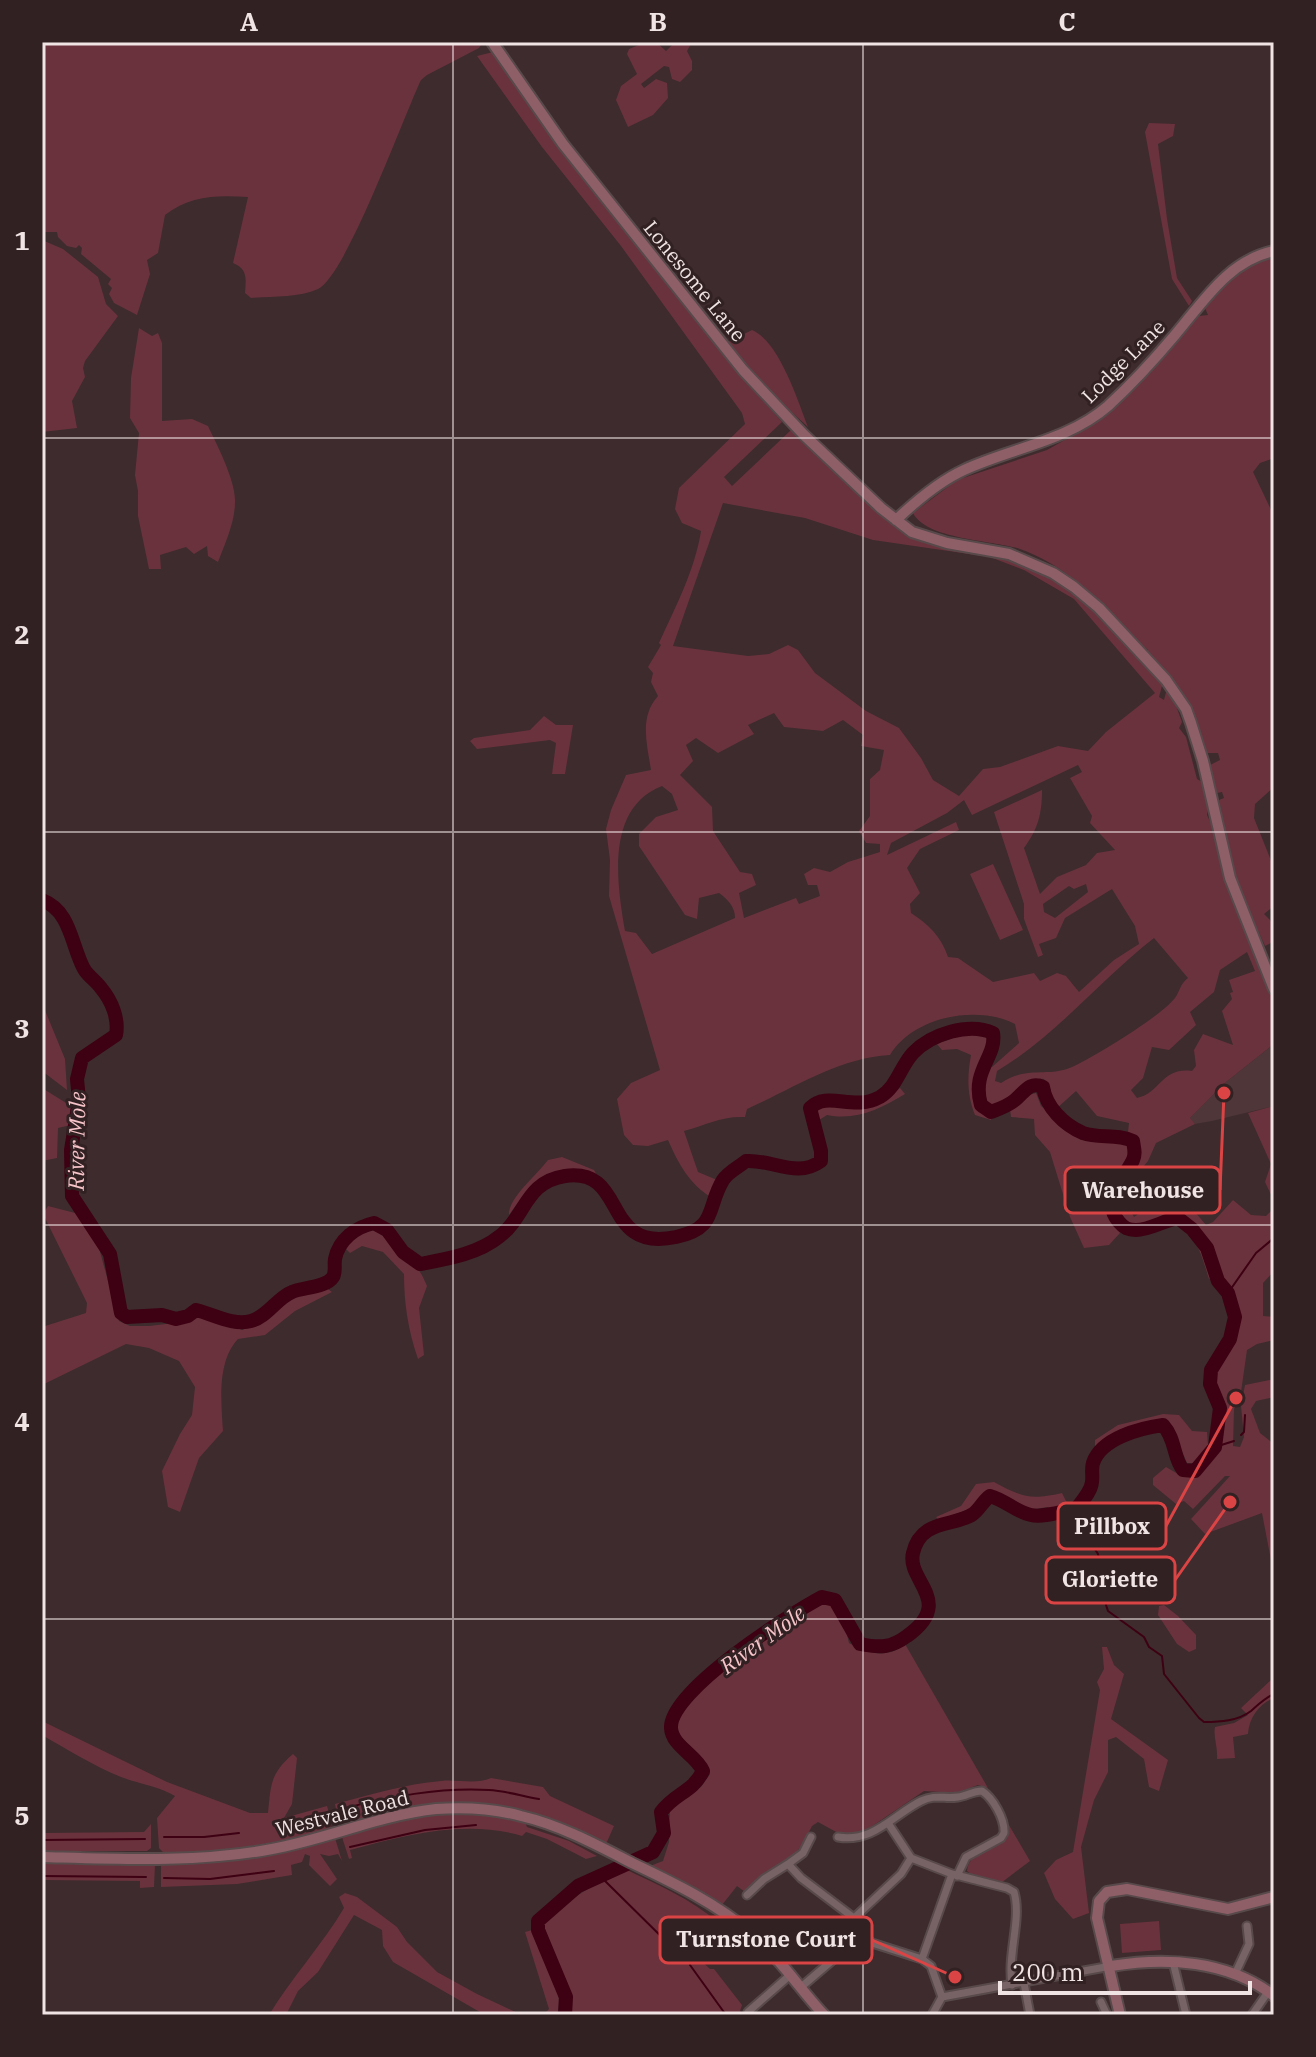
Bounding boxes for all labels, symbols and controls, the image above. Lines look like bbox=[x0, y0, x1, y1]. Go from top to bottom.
text: A bbox=[240, 4, 258, 38]
text: B bbox=[649, 4, 667, 38]
text: C bbox=[1058, 4, 1076, 38]
street label: Lonesome Lane bbox=[638, 215, 752, 347]
text: 1 bbox=[14, 223, 30, 257]
street label: Lodge Lane bbox=[1075, 313, 1171, 409]
text: 2 bbox=[14, 617, 30, 651]
text: 3 bbox=[14, 1011, 30, 1045]
water label: River Mole bbox=[61, 1091, 91, 1192]
callout: Warehouse bbox=[1065, 1167, 1220, 1213]
text: Warehouse bbox=[1082, 1175, 1204, 1204]
text: 4 bbox=[14, 1404, 30, 1438]
callout: Pillbox bbox=[1058, 1503, 1166, 1549]
text: Pillbox bbox=[1074, 1511, 1150, 1540]
callout: Gloriette bbox=[1046, 1557, 1175, 1603]
text: Gloriette bbox=[1062, 1564, 1158, 1593]
water label: River Mole bbox=[713, 1598, 811, 1680]
street label: Westvale Road bbox=[273, 1783, 411, 1843]
text: 5 bbox=[14, 1798, 30, 1832]
callout: Turnstone Court bbox=[660, 1917, 872, 1963]
text: Turnstone Court bbox=[676, 1924, 856, 1953]
scale bar bbox=[1000, 1945, 1250, 1995]
text: 200 m bbox=[1012, 1956, 1084, 1988]

